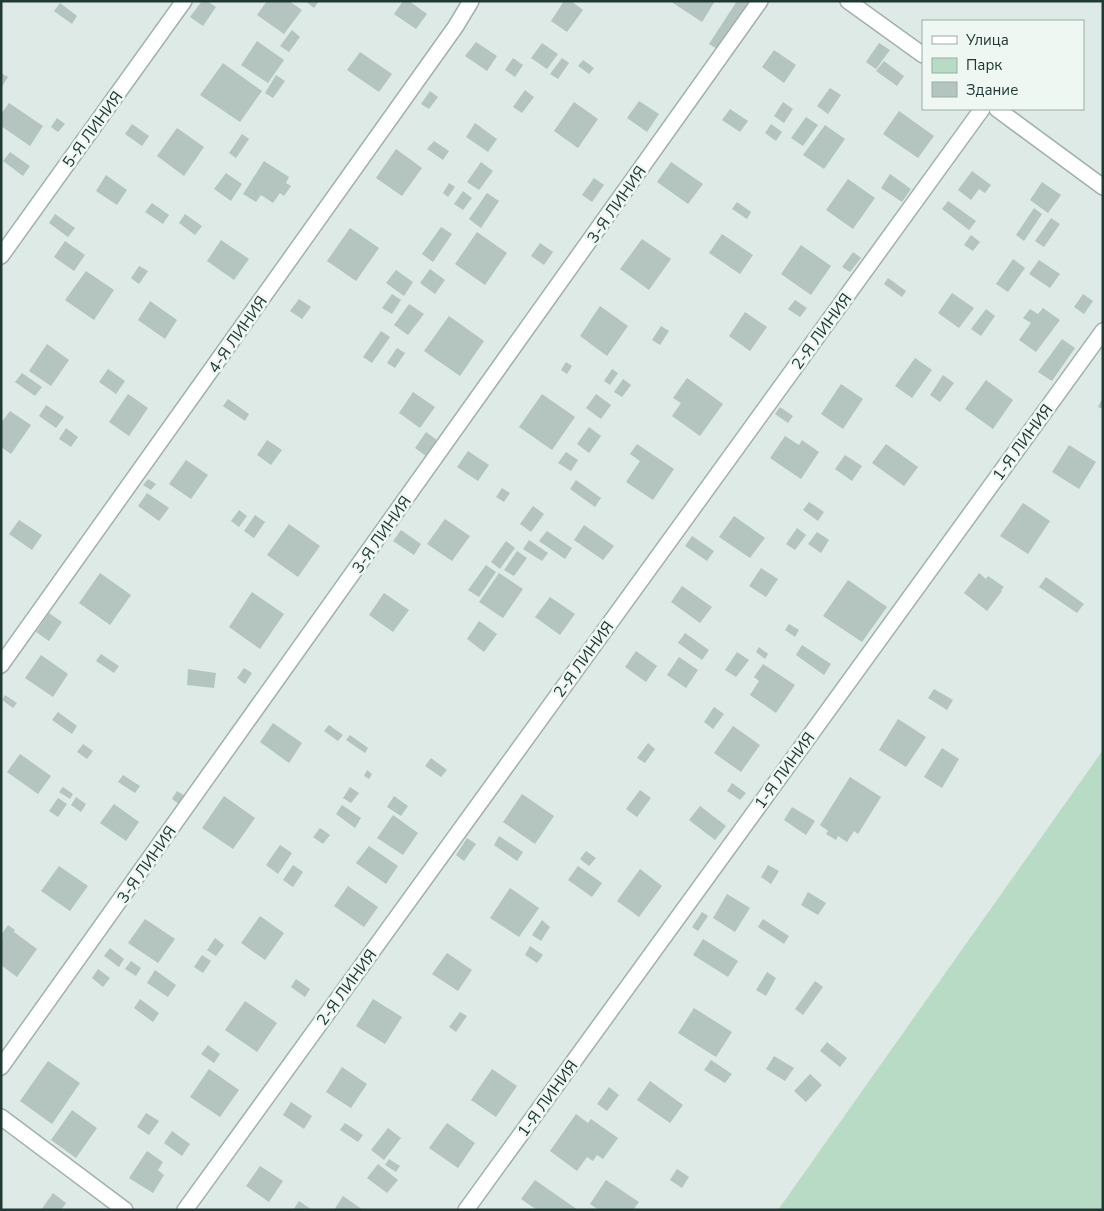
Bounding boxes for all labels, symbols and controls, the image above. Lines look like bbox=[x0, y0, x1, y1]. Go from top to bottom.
legend bbox=[922, 20, 1084, 110]
text: Улица bbox=[965, 30, 1009, 50]
text: Парк bbox=[966, 55, 1002, 75]
text: Здание bbox=[966, 80, 1018, 100]
street label: 5-Я ЛИНИЯ bbox=[58, 87, 128, 172]
street label: 3-Я ЛИНИЯ bbox=[582, 162, 652, 248]
street label: 2-Я ЛИНИЯ bbox=[787, 289, 857, 374]
street label: 4-Я ЛИНИЯ bbox=[203, 292, 273, 378]
street label: 1-Я ЛИНИЯ bbox=[988, 400, 1058, 485]
street label: 3-Я ЛИНИЯ bbox=[347, 492, 417, 578]
street label: 2-Я ЛИНИЯ bbox=[549, 617, 619, 702]
street label: 1-Я ЛИНИЯ bbox=[750, 728, 820, 813]
street label: 3-Я ЛИНИЯ bbox=[112, 822, 182, 908]
street label: 2-Я ЛИНИЯ bbox=[312, 945, 382, 1030]
street label: 1-Я ЛИНИЯ bbox=[513, 1056, 583, 1141]

